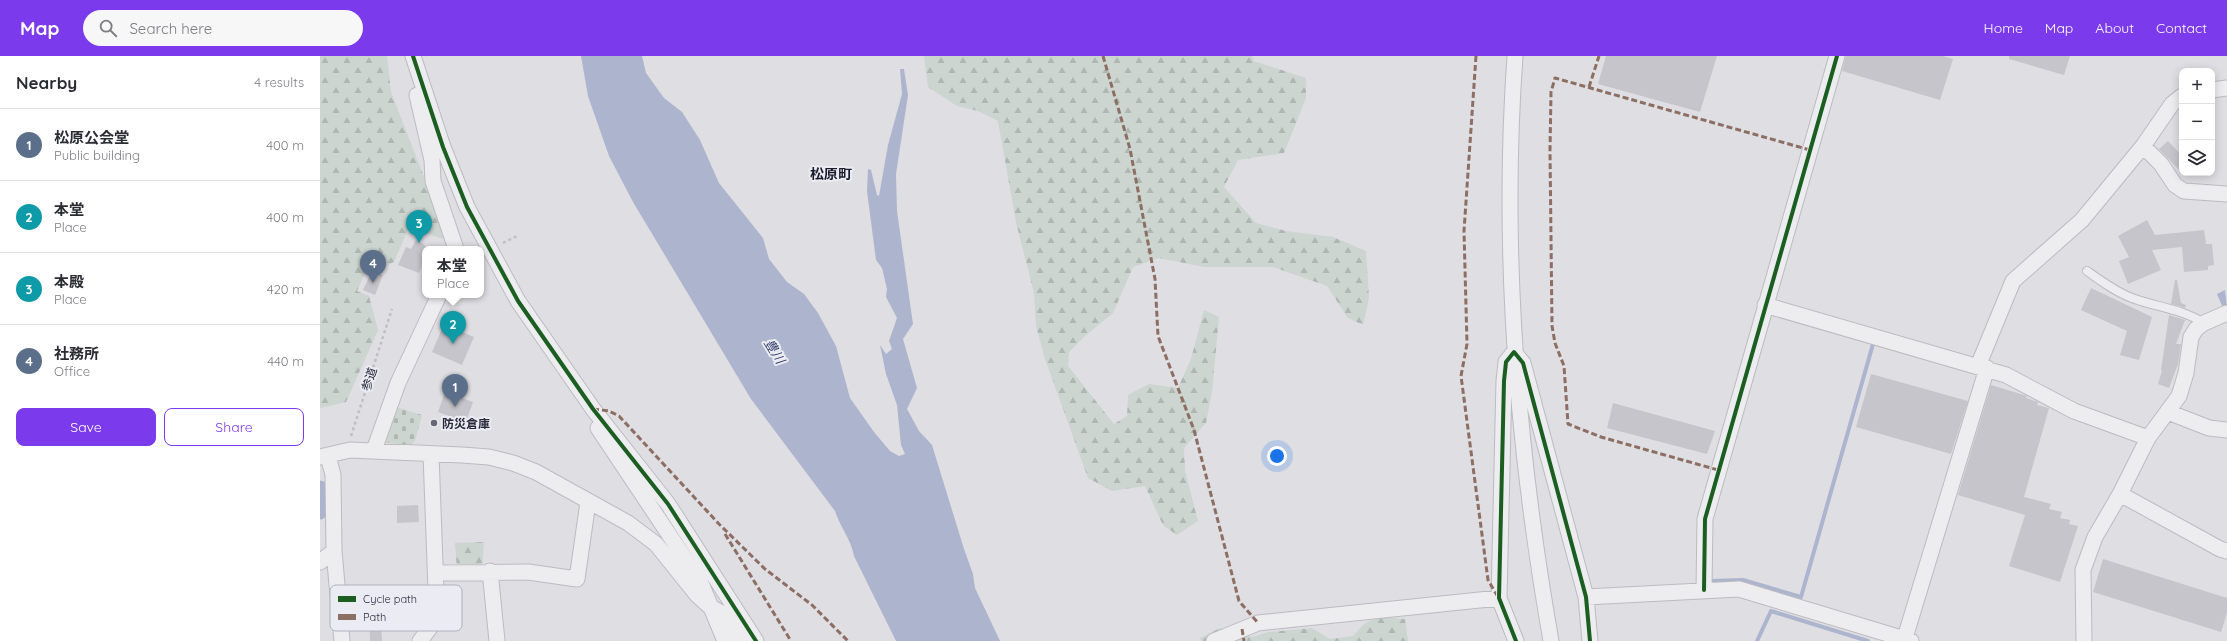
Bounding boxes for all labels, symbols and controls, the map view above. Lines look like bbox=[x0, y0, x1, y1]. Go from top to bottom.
search box bbox=[83, 10, 363, 46]
text: Map bbox=[20, 16, 59, 40]
icon: search bbox=[97, 17, 119, 39]
text: Search here bbox=[129, 19, 212, 38]
text: Home bbox=[1984, 19, 2023, 37]
text: Map bbox=[2045, 19, 2073, 37]
text: About bbox=[2095, 19, 2134, 37]
text: Contact bbox=[2156, 19, 2207, 37]
map controls bbox=[2179, 68, 2215, 176]
button: + bbox=[2179, 68, 2215, 104]
text: Nearby bbox=[16, 72, 77, 93]
text: 4 results bbox=[254, 74, 304, 90]
button: − bbox=[2179, 104, 2215, 140]
text: 松原公会堂 bbox=[54, 128, 129, 147]
text: 1 bbox=[26, 137, 32, 153]
text: 400 m bbox=[266, 137, 304, 153]
button: layers bbox=[2179, 140, 2215, 176]
text: Public building bbox=[54, 147, 140, 163]
district label: 松原町 bbox=[810, 165, 852, 183]
text: 本堂 bbox=[54, 200, 84, 219]
text: 2 bbox=[25, 209, 33, 225]
text: 400 m bbox=[266, 209, 304, 225]
pin: 3 bbox=[406, 210, 432, 243]
text: Place bbox=[54, 219, 87, 235]
popup bbox=[422, 246, 484, 298]
pin: 4 bbox=[360, 250, 386, 283]
text: 本堂 bbox=[437, 256, 467, 275]
text: 本殿 bbox=[54, 272, 84, 291]
text: Place bbox=[437, 275, 469, 291]
text: 3 bbox=[26, 281, 32, 297]
text: 420 m bbox=[267, 281, 304, 297]
text: Place bbox=[54, 291, 87, 307]
pin: 2 bbox=[440, 311, 466, 344]
water label: 豊川 bbox=[761, 336, 790, 368]
text: 社務所 bbox=[54, 344, 99, 363]
text: 4 bbox=[25, 353, 33, 369]
text: 440 m bbox=[267, 353, 304, 369]
text: Office bbox=[54, 363, 90, 379]
street label: 参道 bbox=[358, 365, 380, 393]
pin: 1 bbox=[442, 374, 468, 407]
button: Save bbox=[16, 408, 156, 446]
button: Share bbox=[164, 408, 304, 446]
place label: 防災倉庫 bbox=[442, 416, 490, 431]
marker: 防災倉庫 bbox=[429, 418, 439, 428]
your location bbox=[1267, 446, 1287, 466]
legend bbox=[330, 585, 462, 631]
text: Cycle path bbox=[363, 592, 417, 606]
text: Path bbox=[363, 610, 386, 624]

